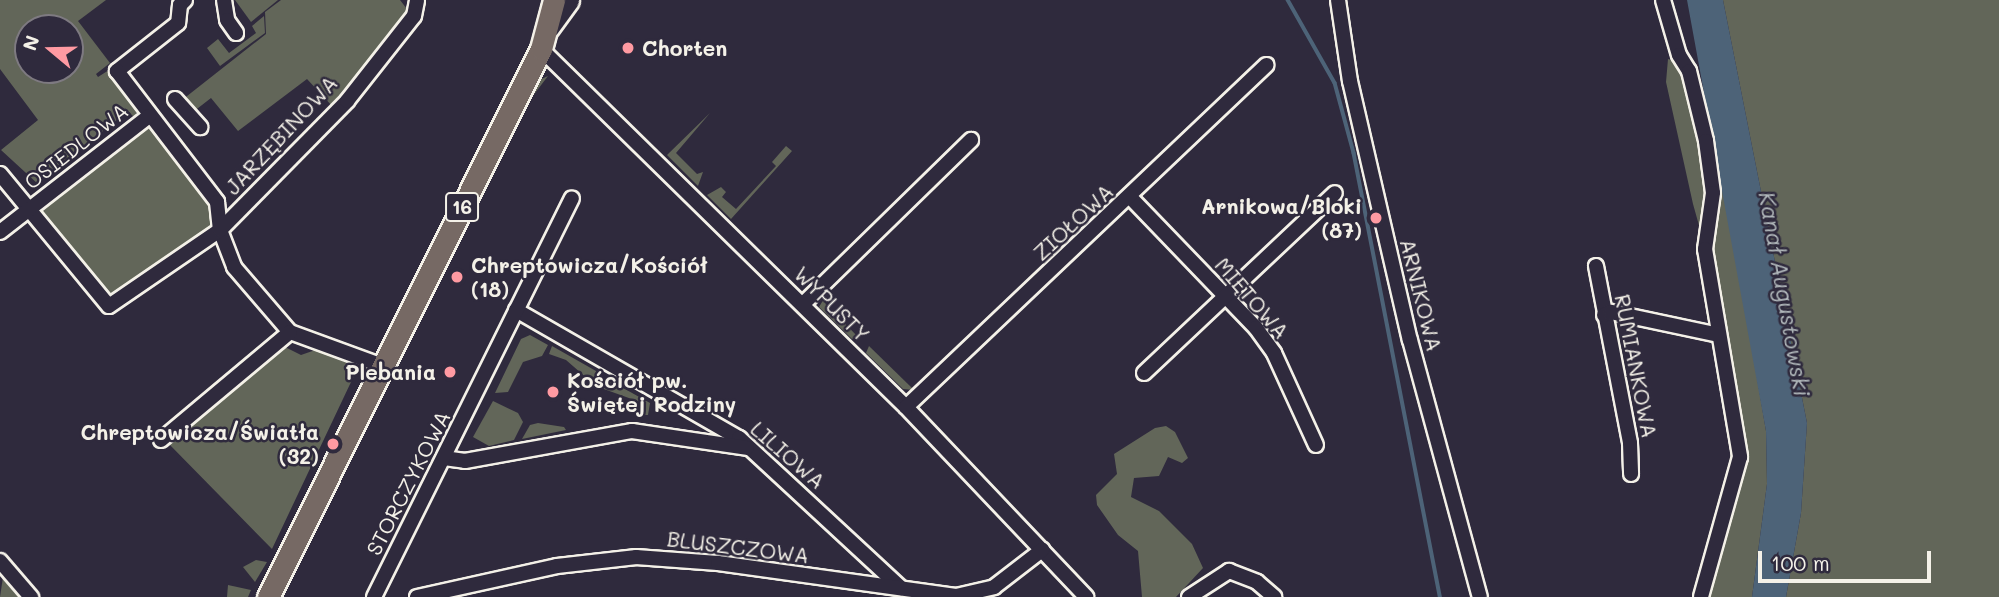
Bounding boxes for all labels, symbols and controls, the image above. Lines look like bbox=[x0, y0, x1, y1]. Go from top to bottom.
north arrow bbox=[14, 14, 84, 84]
text: N bbox=[16, 32, 45, 54]
place label: Chorten bbox=[642, 35, 727, 61]
marker: Chorten bbox=[620, 40, 636, 56]
street label: JARZĘBINOWA bbox=[220, 70, 342, 200]
street label: OSIEDLOWA bbox=[19, 98, 133, 194]
street label: ZIOŁOWA bbox=[1028, 179, 1118, 265]
water label: Kanał Augustowski bbox=[1753, 189, 1817, 399]
road number: 16 bbox=[444, 192, 480, 223]
place label: Arnikowa/Bloki (87) bbox=[1201, 193, 1362, 243]
marker: Arnikowa/Bloki (87) bbox=[1368, 210, 1384, 226]
street label: ARNIKOWA bbox=[1395, 236, 1447, 354]
place label: Chreptowicza/Kościół (18) bbox=[471, 252, 707, 302]
street label: MIĘTOWA bbox=[1210, 252, 1294, 344]
street label: WYPUSTY bbox=[789, 261, 875, 347]
marker: Chreptowicza/Kościół (18) bbox=[449, 269, 465, 285]
street label: RUMIANKOWA bbox=[1610, 292, 1662, 440]
place label: Plebania bbox=[345, 359, 436, 385]
marker: Plebania bbox=[442, 364, 458, 380]
place label: Kościół pw. Świętej Rodziny bbox=[567, 367, 736, 417]
marker: Kościół pw. Świętej Rodziny bbox=[545, 384, 561, 400]
street label: STORCZYKOWA bbox=[361, 407, 455, 559]
street label: LILIOWA bbox=[746, 416, 830, 494]
place label: Chreptowicza/Światła (32) bbox=[81, 419, 319, 469]
marker: Chreptowicza/Światła (32) bbox=[325, 436, 341, 452]
street label: BLUSZCZOWA bbox=[666, 526, 810, 568]
scale bar bbox=[1761, 538, 1934, 582]
text: 100 m bbox=[1771, 549, 1830, 576]

